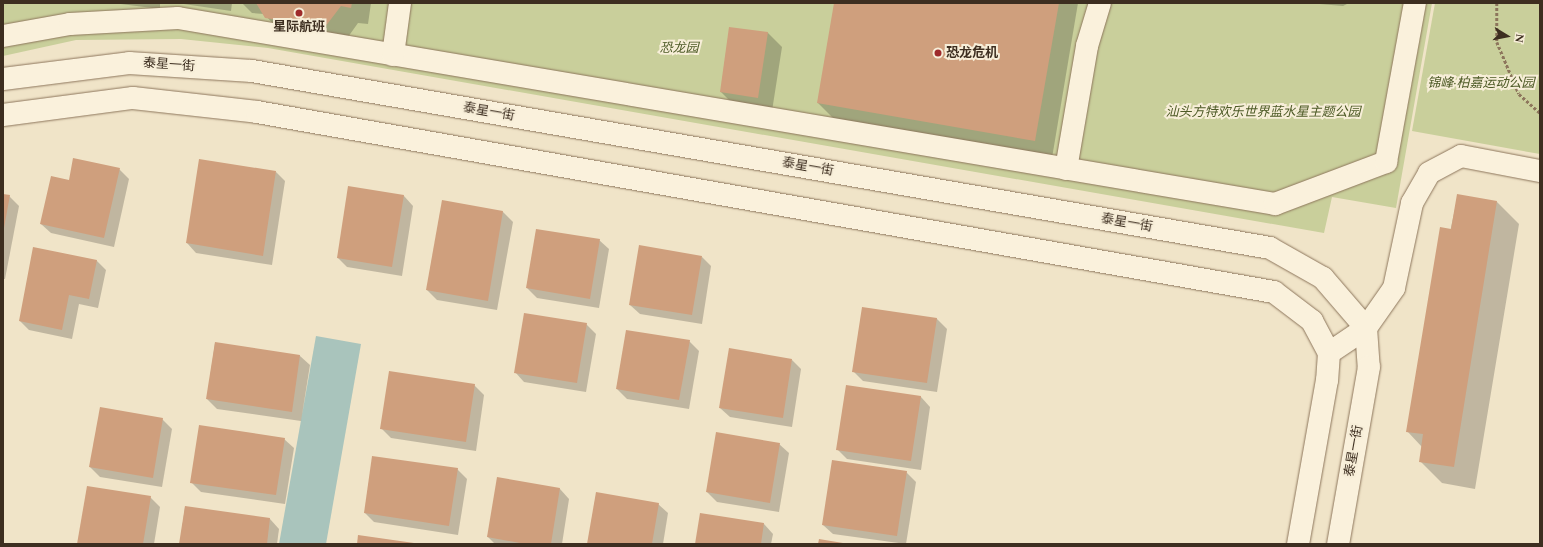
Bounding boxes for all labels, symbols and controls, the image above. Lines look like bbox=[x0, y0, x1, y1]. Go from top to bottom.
marker: 星际航班 bbox=[294, 8, 304, 18]
north arrow bbox=[1487, 16, 1527, 56]
place label: 星际航班 bbox=[273, 19, 325, 35]
text: N bbox=[1510, 32, 1528, 44]
park label: 恐龙园 bbox=[660, 40, 698, 56]
place label: 恐龙危机 bbox=[946, 45, 998, 61]
marker: 恐龙危机 bbox=[933, 48, 943, 58]
street label: 泰星一街 bbox=[143, 55, 195, 75]
park label: 锦峰·柏嘉运动公园 bbox=[1427, 75, 1535, 91]
street label: 泰星一街 bbox=[462, 100, 516, 124]
park label: 汕头方特欢乐世界蓝水星主题公园 bbox=[1166, 104, 1360, 120]
street label: 泰星一街 bbox=[781, 155, 835, 179]
street label: 泰星一街 bbox=[1100, 211, 1154, 235]
street label: 泰星一街 bbox=[1342, 424, 1366, 478]

